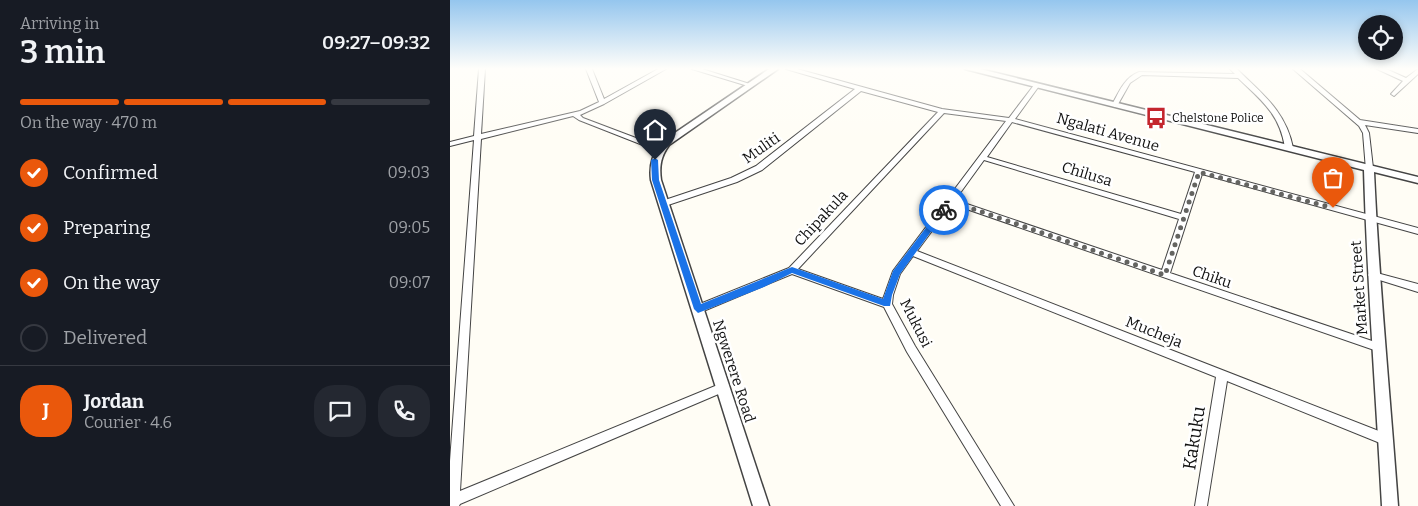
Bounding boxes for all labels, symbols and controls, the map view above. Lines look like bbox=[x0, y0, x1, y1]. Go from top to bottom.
text: Arriving in bbox=[20, 14, 99, 33]
map controls bbox=[1358, 15, 1403, 60]
button: locate bbox=[1358, 15, 1403, 60]
text: 09:27–09:32 bbox=[322, 31, 430, 54]
text: 3 min bbox=[20, 33, 105, 71]
bus stop icon: Chelstone Police bbox=[1143, 105, 1169, 131]
pin bbox=[634, 109, 676, 160]
street label: Ngalati Avenue bbox=[1055, 109, 1161, 155]
place label: Chelstone Police bbox=[1172, 111, 1264, 125]
text: On the way · 470 m bbox=[20, 113, 157, 132]
icon: home bbox=[641, 116, 669, 144]
street label: Muliti bbox=[739, 128, 784, 167]
pin bbox=[1312, 157, 1354, 208]
street label: Chilusa bbox=[1059, 158, 1115, 190]
icon: check bbox=[20, 159, 48, 187]
text: Confirmed bbox=[63, 161, 158, 184]
text: 09:03 bbox=[388, 163, 430, 182]
icon: bag bbox=[1319, 164, 1347, 192]
courier bbox=[919, 185, 969, 235]
street label: Chipakula bbox=[791, 186, 851, 250]
icon: bike bbox=[930, 196, 958, 224]
icon: check bbox=[20, 214, 48, 242]
text: Preparing bbox=[63, 216, 151, 239]
text: 09:05 bbox=[388, 218, 430, 237]
street label: Market Street bbox=[1347, 240, 1371, 336]
street label: Chiku bbox=[1190, 262, 1234, 292]
icon: check bbox=[20, 269, 48, 297]
text: On the way bbox=[63, 271, 160, 294]
text: 09:07 bbox=[389, 273, 430, 292]
street label: Mukusi bbox=[896, 296, 936, 351]
street label: Mucheja bbox=[1123, 312, 1185, 352]
street label: Ngwerere Road bbox=[709, 317, 759, 425]
text: Delivered bbox=[63, 326, 147, 349]
button: chat bbox=[314, 385, 366, 437]
button: phone bbox=[378, 385, 430, 437]
text: Jordan bbox=[84, 390, 144, 413]
text: J bbox=[43, 399, 49, 422]
street label: Kakuku bbox=[1178, 405, 1210, 471]
text: Courier · 4.6 bbox=[84, 413, 172, 432]

